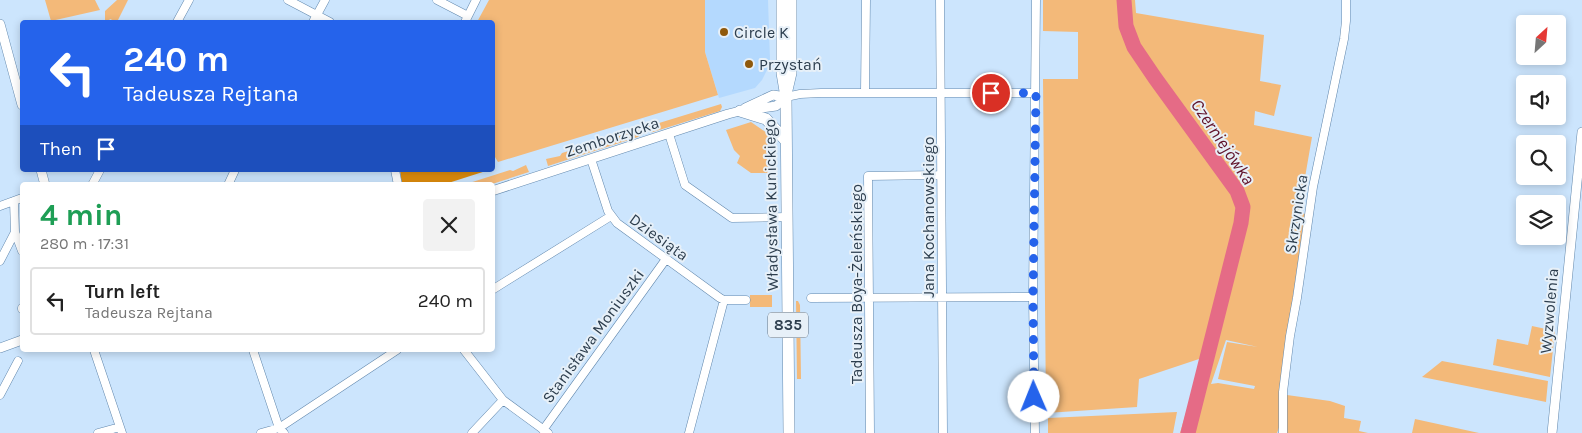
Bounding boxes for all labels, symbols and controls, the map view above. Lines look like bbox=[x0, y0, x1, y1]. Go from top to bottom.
north arrow bbox=[1516, 15, 1566, 65]
map controls bbox=[1516, 15, 1566, 245]
place label: Circle K bbox=[734, 23, 789, 42]
marker: Circle K bbox=[718, 26, 730, 38]
text: 240 m bbox=[123, 39, 229, 80]
icon: left bbox=[40, 40, 105, 105]
place label: Przystań bbox=[759, 55, 822, 74]
marker: Przystań bbox=[743, 58, 755, 70]
pin bbox=[970, 72, 1012, 114]
button: sound bbox=[1516, 75, 1566, 125]
icon: arrive bbox=[977, 79, 1005, 107]
text: Tadeusza Rejtana bbox=[123, 81, 299, 107]
water label: Czerniejówka bbox=[1186, 95, 1260, 189]
street label: Zemborzycka bbox=[563, 113, 661, 161]
street label: Władysława Kunickiego bbox=[760, 119, 782, 291]
icon: arrive bbox=[92, 135, 120, 163]
button: search bbox=[1516, 135, 1566, 185]
street label: Jana Kochanowskiego bbox=[919, 137, 938, 297]
text: Then bbox=[40, 138, 82, 160]
street label: Skrzynicka bbox=[1280, 173, 1312, 255]
street label: Tadeusza Boya-Żeleńskiego bbox=[847, 184, 866, 384]
button: layers bbox=[1516, 195, 1566, 245]
text: 4 min bbox=[40, 197, 122, 233]
button: close bbox=[423, 199, 475, 251]
street label: Dziesiąta bbox=[626, 209, 692, 265]
text: 280 m · 17:31 bbox=[40, 234, 129, 253]
street label: Stanisława Moniuszki bbox=[538, 265, 648, 407]
street label: Wyzwolenia bbox=[1536, 268, 1562, 354]
text: Turn left bbox=[85, 281, 160, 303]
icon: left bbox=[42, 287, 70, 315]
text: 240 m bbox=[418, 290, 473, 312]
text: Tadeusza Rejtana bbox=[85, 303, 213, 322]
road number: 835 bbox=[768, 312, 808, 338]
position arrow bbox=[1007, 370, 1059, 422]

